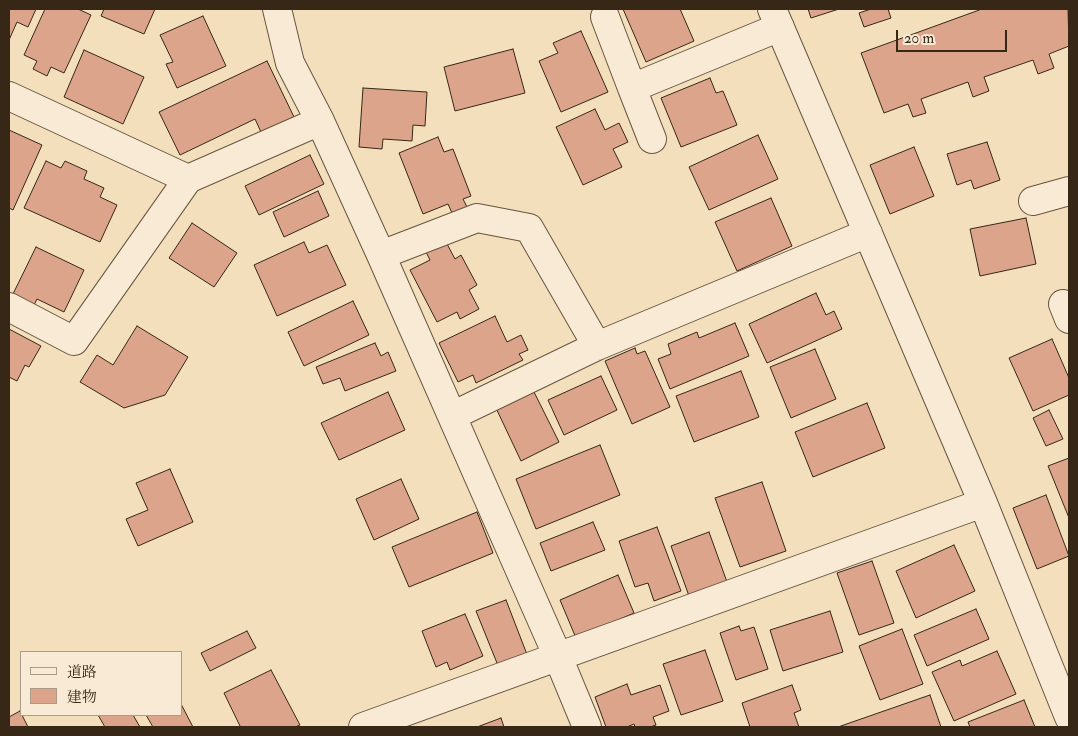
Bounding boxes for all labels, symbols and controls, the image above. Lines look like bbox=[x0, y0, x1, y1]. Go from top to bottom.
scale bar bbox=[898, 20, 1009, 52]
text: 20 m bbox=[904, 29, 934, 48]
legend bbox=[20, 651, 182, 716]
text: 道路 bbox=[67, 663, 97, 682]
text: 建物 bbox=[67, 688, 97, 707]

